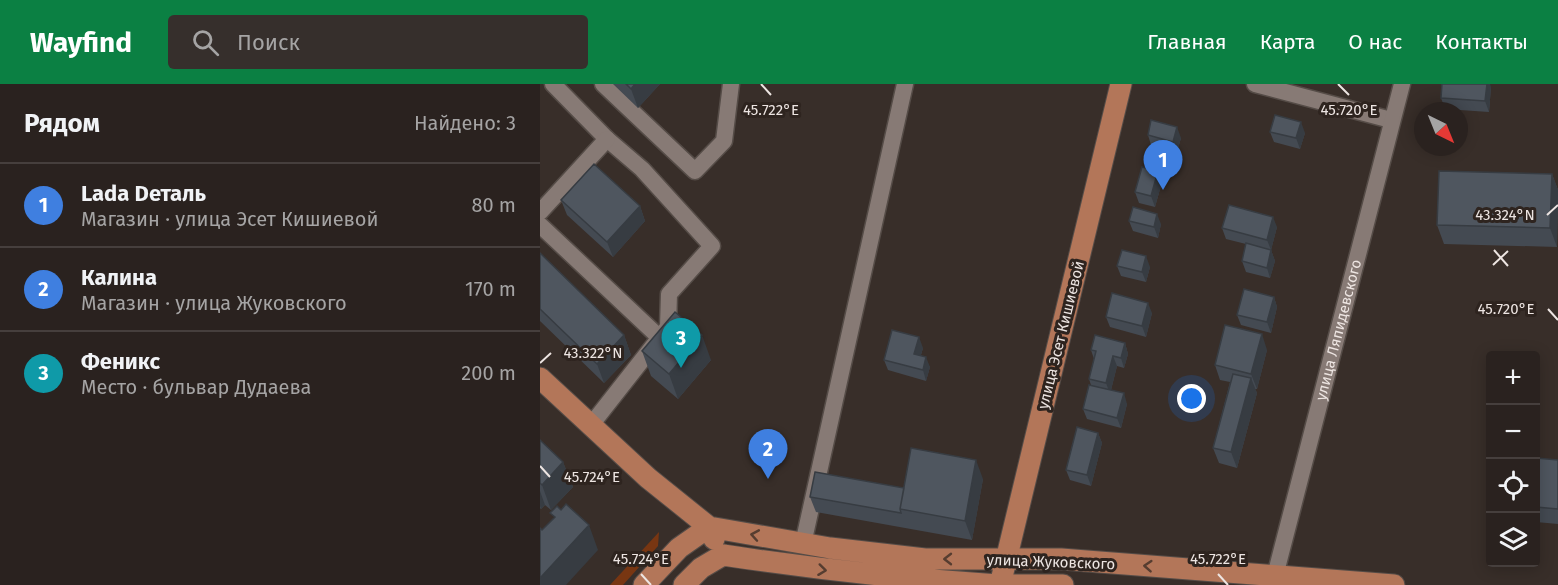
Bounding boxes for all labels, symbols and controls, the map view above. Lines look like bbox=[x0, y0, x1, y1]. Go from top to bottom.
search box bbox=[168, 15, 588, 69]
text: Wayfind bbox=[30, 26, 132, 59]
icon: search bbox=[189, 26, 222, 59]
text: Поиск bbox=[237, 29, 300, 56]
text: Главная bbox=[1147, 29, 1227, 55]
text: Карта bbox=[1260, 29, 1315, 55]
text: О нас bbox=[1348, 29, 1402, 55]
text: Контакты bbox=[1435, 29, 1528, 55]
text: 45.722°E bbox=[743, 101, 799, 119]
text: 45.720°E bbox=[1320, 101, 1378, 119]
north arrow bbox=[1414, 102, 1468, 156]
text: Рядом bbox=[24, 108, 100, 139]
text: Найдено: 3 bbox=[414, 111, 516, 135]
pin: 1 bbox=[1144, 141, 1182, 190]
text: Lada Dеталь bbox=[81, 180, 206, 207]
text: 1 bbox=[39, 193, 48, 217]
text: 80 m bbox=[471, 193, 516, 217]
text: 43.324°N bbox=[1475, 206, 1535, 224]
text: Магазин · улица Эсет Кишиевой bbox=[81, 207, 378, 231]
street label: улица Ляпидевского bbox=[1312, 258, 1365, 403]
street label: улица Эсет Кишиевой bbox=[1034, 259, 1088, 411]
text: Калина bbox=[81, 264, 157, 291]
text: 2 bbox=[38, 277, 49, 301]
text: 170 m bbox=[465, 277, 516, 301]
text: Магазин · улица Жуковского bbox=[81, 291, 347, 315]
text: 45.720°E bbox=[1477, 300, 1535, 318]
pin: 3 bbox=[662, 318, 700, 368]
text: 43.322°N bbox=[563, 344, 623, 362]
text: Феникс bbox=[81, 348, 160, 375]
map controls bbox=[1486, 351, 1540, 567]
button: + bbox=[1486, 351, 1540, 405]
text: 3 bbox=[38, 361, 49, 385]
text: 200 m bbox=[461, 361, 516, 385]
text: Место · бульвар Дудаева bbox=[81, 375, 311, 399]
your location bbox=[1177, 384, 1206, 413]
button: − bbox=[1486, 405, 1540, 459]
pin: 2 bbox=[748, 430, 788, 479]
button: locate bbox=[1486, 459, 1540, 513]
text: 45.724°E bbox=[564, 468, 620, 486]
button: layers bbox=[1486, 513, 1540, 567]
one-way arrow bbox=[750, 530, 760, 542]
text: 45.724°E bbox=[613, 550, 669, 568]
text: 45.722°E bbox=[1190, 550, 1246, 568]
street label: улица Жуковского bbox=[986, 551, 1116, 573]
one-way arrow bbox=[944, 553, 953, 565]
one-way arrow bbox=[1143, 560, 1152, 573]
one-way arrow bbox=[818, 563, 827, 575]

